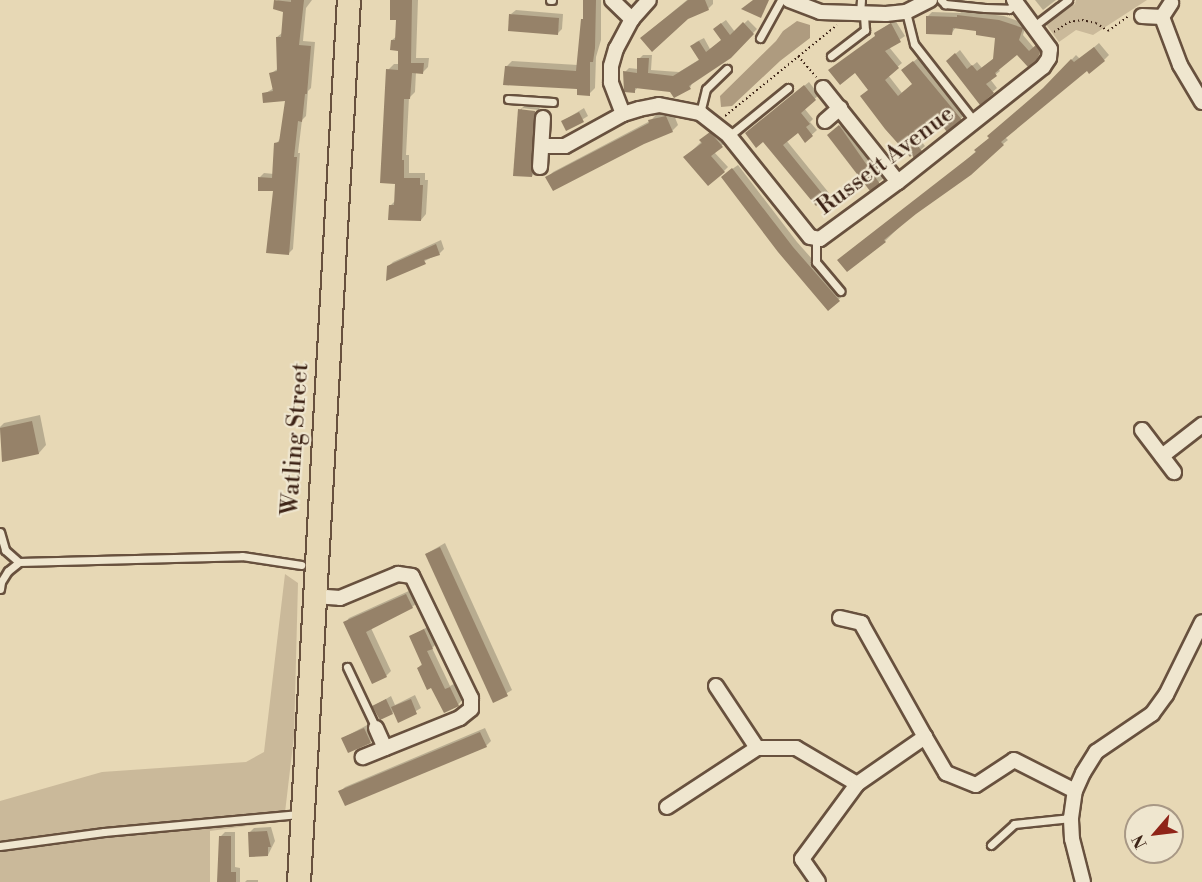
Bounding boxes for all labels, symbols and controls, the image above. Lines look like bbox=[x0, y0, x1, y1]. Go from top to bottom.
street label: Russett Avenue bbox=[812, 100, 960, 222]
street label: Watling Street bbox=[276, 362, 316, 516]
north arrow bbox=[1124, 804, 1184, 864]
text: N bbox=[1128, 831, 1152, 852]

